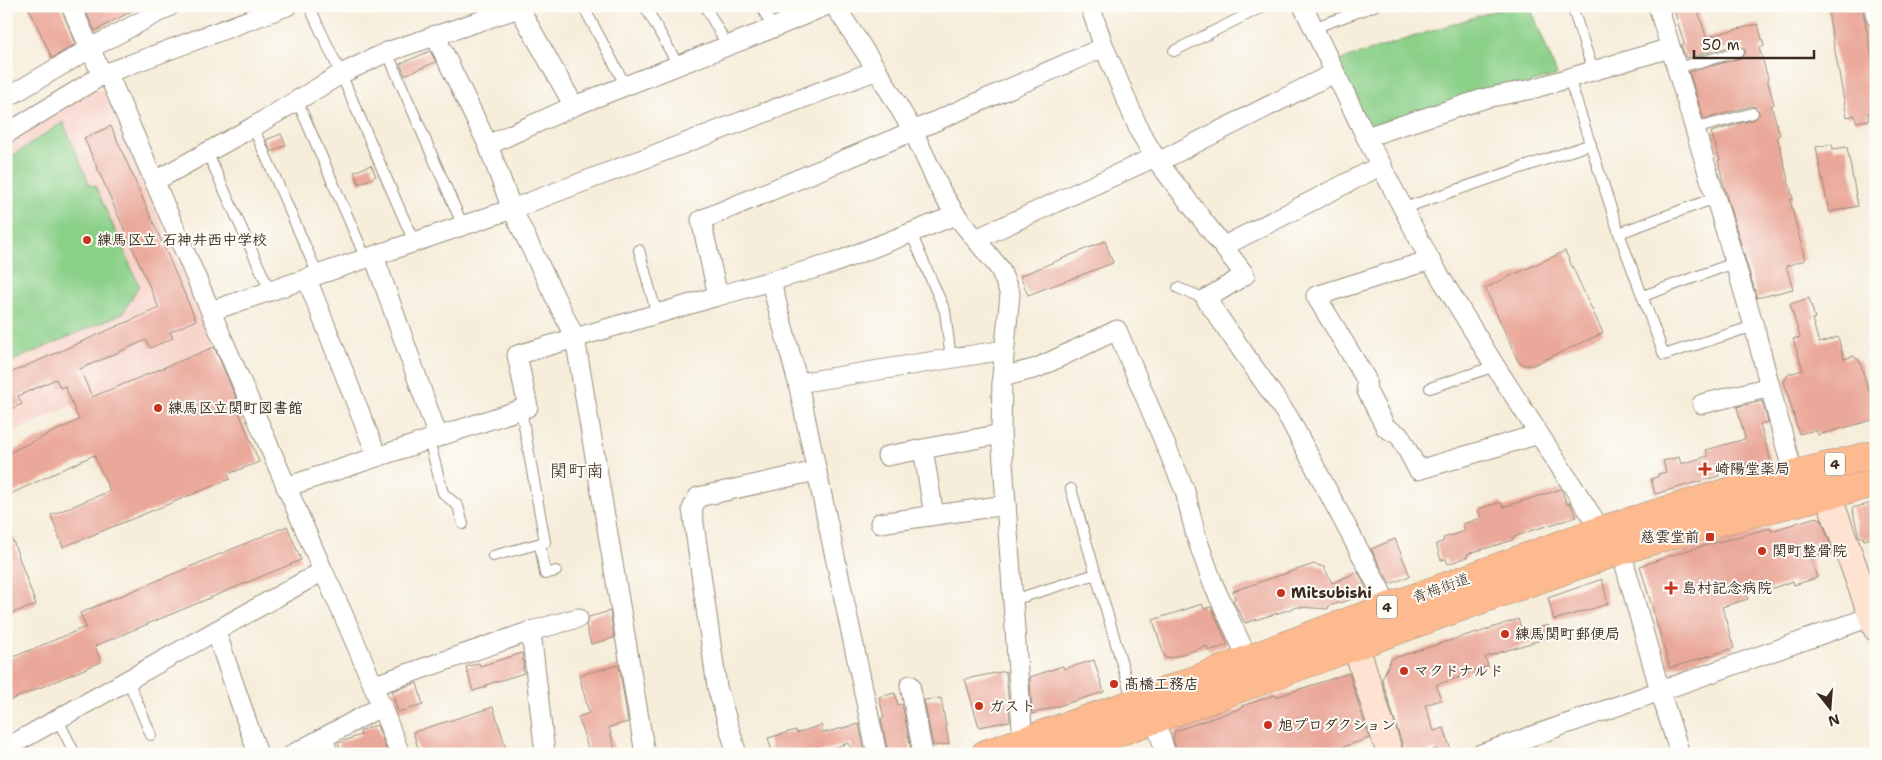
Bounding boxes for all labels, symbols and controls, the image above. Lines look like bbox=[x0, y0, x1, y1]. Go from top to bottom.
scale bar bbox=[1694, 28, 1814, 60]
text: 50 m bbox=[1702, 35, 1740, 55]
place label: 練馬区立 石神井西中学校 bbox=[97, 230, 267, 250]
marker: 練馬区立 石神井西中学校 bbox=[81, 234, 93, 246]
place label: 練馬区立関町図書館 bbox=[168, 398, 303, 418]
marker: 練馬区立関町図書館 bbox=[152, 402, 164, 414]
road number: 4 bbox=[1825, 452, 1845, 476]
district label: 関町南 bbox=[550, 459, 604, 483]
place label: 崎陽堂薬局 bbox=[1715, 459, 1790, 479]
marker: 崎陽堂薬局 bbox=[1699, 463, 1711, 475]
place label: 慈雲堂前 bbox=[1640, 527, 1700, 547]
marker: 慈雲堂前 bbox=[1704, 531, 1716, 543]
place label: 関町整骨院 bbox=[1772, 541, 1847, 561]
marker: 関町整骨院 bbox=[1756, 545, 1768, 557]
street label: 青梅街道 bbox=[1409, 568, 1473, 608]
place label: 島村記念病院 bbox=[1682, 578, 1772, 598]
marker: 島村記念病院 bbox=[1664, 581, 1678, 595]
place label: Mitsubishi bbox=[1291, 583, 1372, 603]
marker: Mitsubishi bbox=[1275, 587, 1287, 599]
road number: 4 bbox=[1377, 596, 1397, 618]
place label: 練馬関町郵便局 bbox=[1515, 624, 1620, 644]
marker: 練馬関町郵便局 bbox=[1499, 628, 1511, 640]
place label: マクドナルド bbox=[1414, 661, 1503, 681]
marker: マクドナルド bbox=[1398, 665, 1410, 677]
place label: 髙橋工務店 bbox=[1124, 674, 1199, 694]
marker: 髙橋工務店 bbox=[1108, 678, 1120, 690]
north arrow bbox=[1804, 682, 1854, 732]
place label: ガスト bbox=[989, 696, 1036, 716]
marker: ガスト bbox=[973, 700, 985, 712]
text: N bbox=[1826, 710, 1842, 731]
place label: 旭プロダクション bbox=[1278, 715, 1396, 735]
marker: 旭プロダクション bbox=[1262, 719, 1274, 731]

